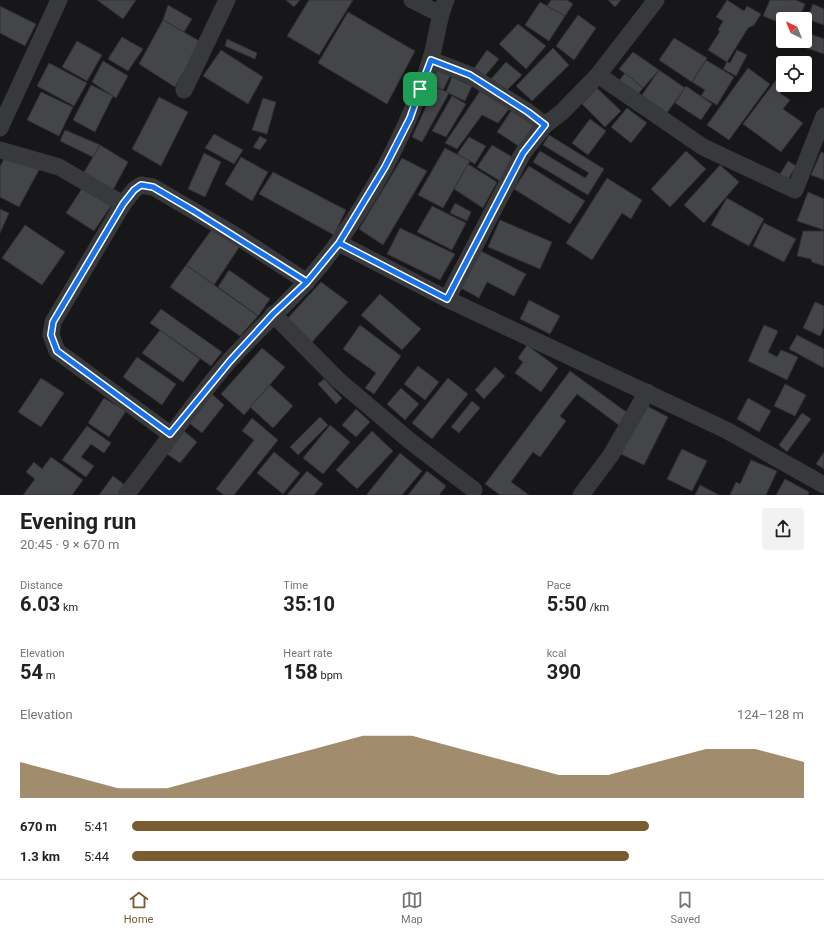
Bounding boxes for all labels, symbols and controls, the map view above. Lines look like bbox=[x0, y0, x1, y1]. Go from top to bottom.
north arrow bbox=[776, 12, 812, 48]
map controls bbox=[776, 12, 812, 92]
button: locate bbox=[776, 56, 812, 92]
pin bbox=[403, 72, 437, 106]
icon: arrive bbox=[409, 78, 431, 100]
button: share bbox=[762, 508, 804, 550]
text: Evening run bbox=[20, 509, 136, 534]
text: 20:45 · 9 × 670 m bbox=[20, 537, 119, 552]
text: Distance bbox=[20, 579, 63, 592]
text: Time bbox=[283, 579, 308, 592]
text: Pace bbox=[547, 579, 571, 592]
text: 6.03 bbox=[20, 592, 60, 616]
text: 35:10 bbox=[283, 592, 335, 616]
text: 5:50 bbox=[547, 592, 587, 616]
text: km bbox=[60, 601, 78, 614]
text: /km bbox=[587, 601, 609, 614]
text: Elevation bbox=[20, 647, 65, 660]
text: Heart rate bbox=[283, 647, 332, 660]
text: kcal bbox=[547, 647, 567, 660]
text: 54 bbox=[20, 660, 43, 684]
text: 158 bbox=[283, 660, 318, 684]
text: 390 bbox=[547, 660, 581, 684]
text: m bbox=[43, 669, 55, 682]
text: bpm bbox=[318, 669, 343, 682]
text: Elevation bbox=[20, 707, 73, 722]
text: 124–128 m bbox=[737, 707, 804, 722]
text: 670 m bbox=[20, 819, 57, 834]
text: 5:41 bbox=[84, 819, 109, 834]
text: 1.3 km bbox=[20, 849, 60, 864]
text: 5:44 bbox=[84, 849, 109, 864]
tab: Home bbox=[124, 889, 153, 926]
tab: Map bbox=[401, 889, 423, 926]
tab: Saved bbox=[670, 889, 700, 926]

